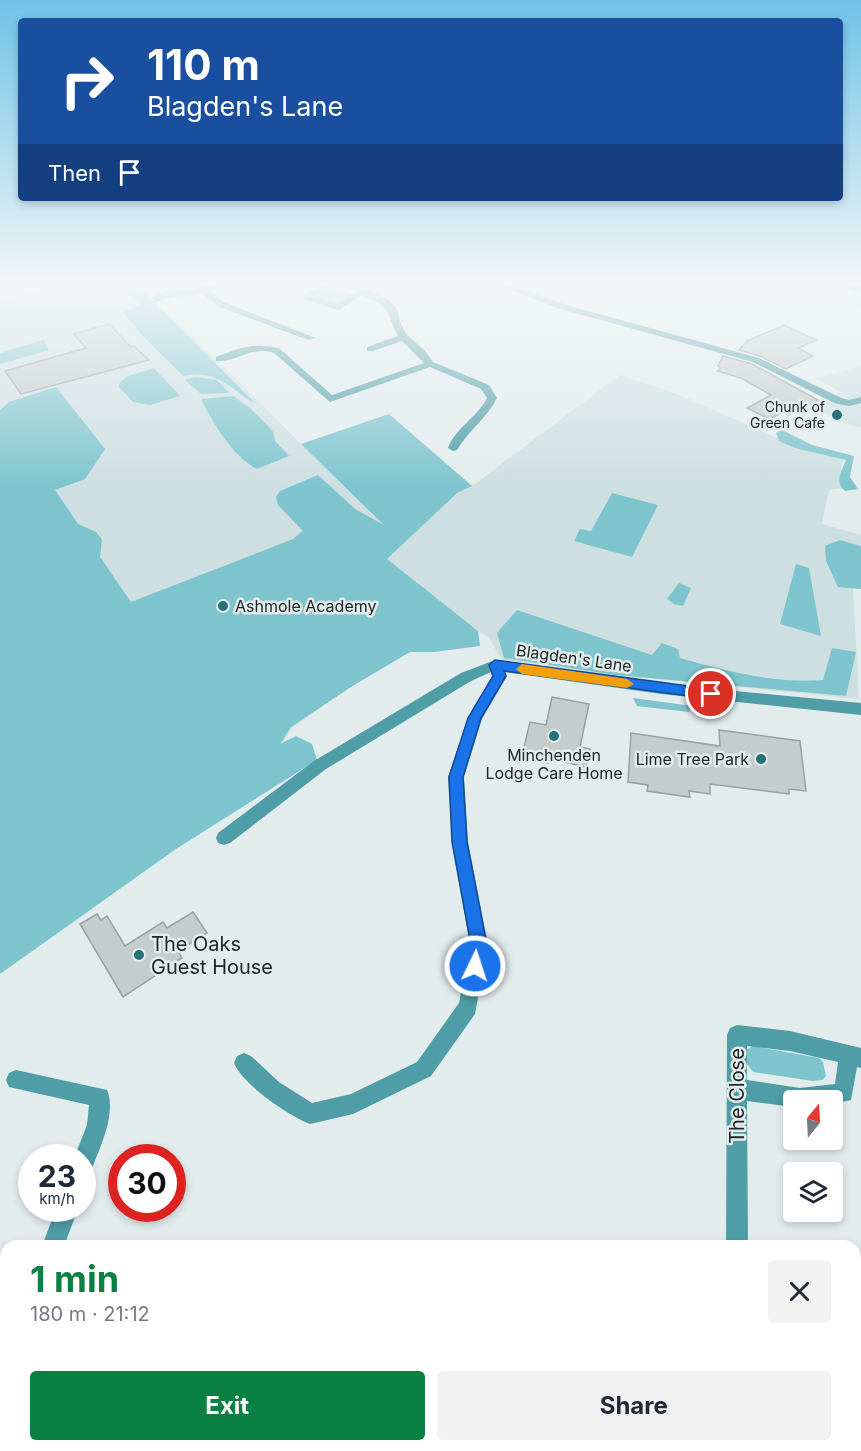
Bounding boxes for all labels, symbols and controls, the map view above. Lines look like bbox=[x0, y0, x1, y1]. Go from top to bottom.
text: 110 m bbox=[147, 39, 260, 90]
icon: right bbox=[48, 42, 126, 120]
text: Blagden's Lane bbox=[147, 90, 343, 123]
icon: arrive bbox=[113, 156, 146, 189]
text: Then bbox=[48, 160, 101, 186]
place label: Chunk of Green Cafe bbox=[750, 398, 825, 431]
marker: Chunk of Green Cafe bbox=[830, 408, 844, 422]
place label: Ashmole Academy bbox=[235, 596, 376, 616]
marker: Ashmole Academy bbox=[216, 599, 230, 613]
street label: Blagden's Lane bbox=[515, 640, 633, 676]
pin bbox=[685, 668, 736, 719]
icon: arrive bbox=[694, 677, 727, 710]
marker: Minchenden Lodge Care Home bbox=[547, 729, 561, 743]
place label: Minchenden Lodge Care Home bbox=[485, 745, 623, 783]
place label: Lime Tree Park bbox=[636, 749, 749, 769]
marker: Lime Tree Park bbox=[754, 752, 768, 766]
place label: The Oaks Guest House bbox=[151, 932, 273, 979]
position arrow bbox=[443, 934, 507, 998]
marker: The Oaks Guest House bbox=[132, 948, 146, 962]
street label: The Close bbox=[725, 1048, 749, 1144]
north arrow bbox=[783, 1090, 843, 1150]
map controls bbox=[783, 1090, 843, 1222]
speed limit sign: 30 bbox=[108, 1144, 186, 1222]
text: 23 bbox=[38, 1158, 76, 1194]
button: layers bbox=[783, 1162, 843, 1222]
text: km/h bbox=[39, 1189, 75, 1208]
text: 1 min bbox=[30, 1257, 119, 1301]
button: close bbox=[768, 1260, 831, 1323]
text: 180 m · 21:12 bbox=[30, 1302, 150, 1326]
button: Exit bbox=[30, 1371, 425, 1440]
button: Share bbox=[437, 1371, 831, 1440]

